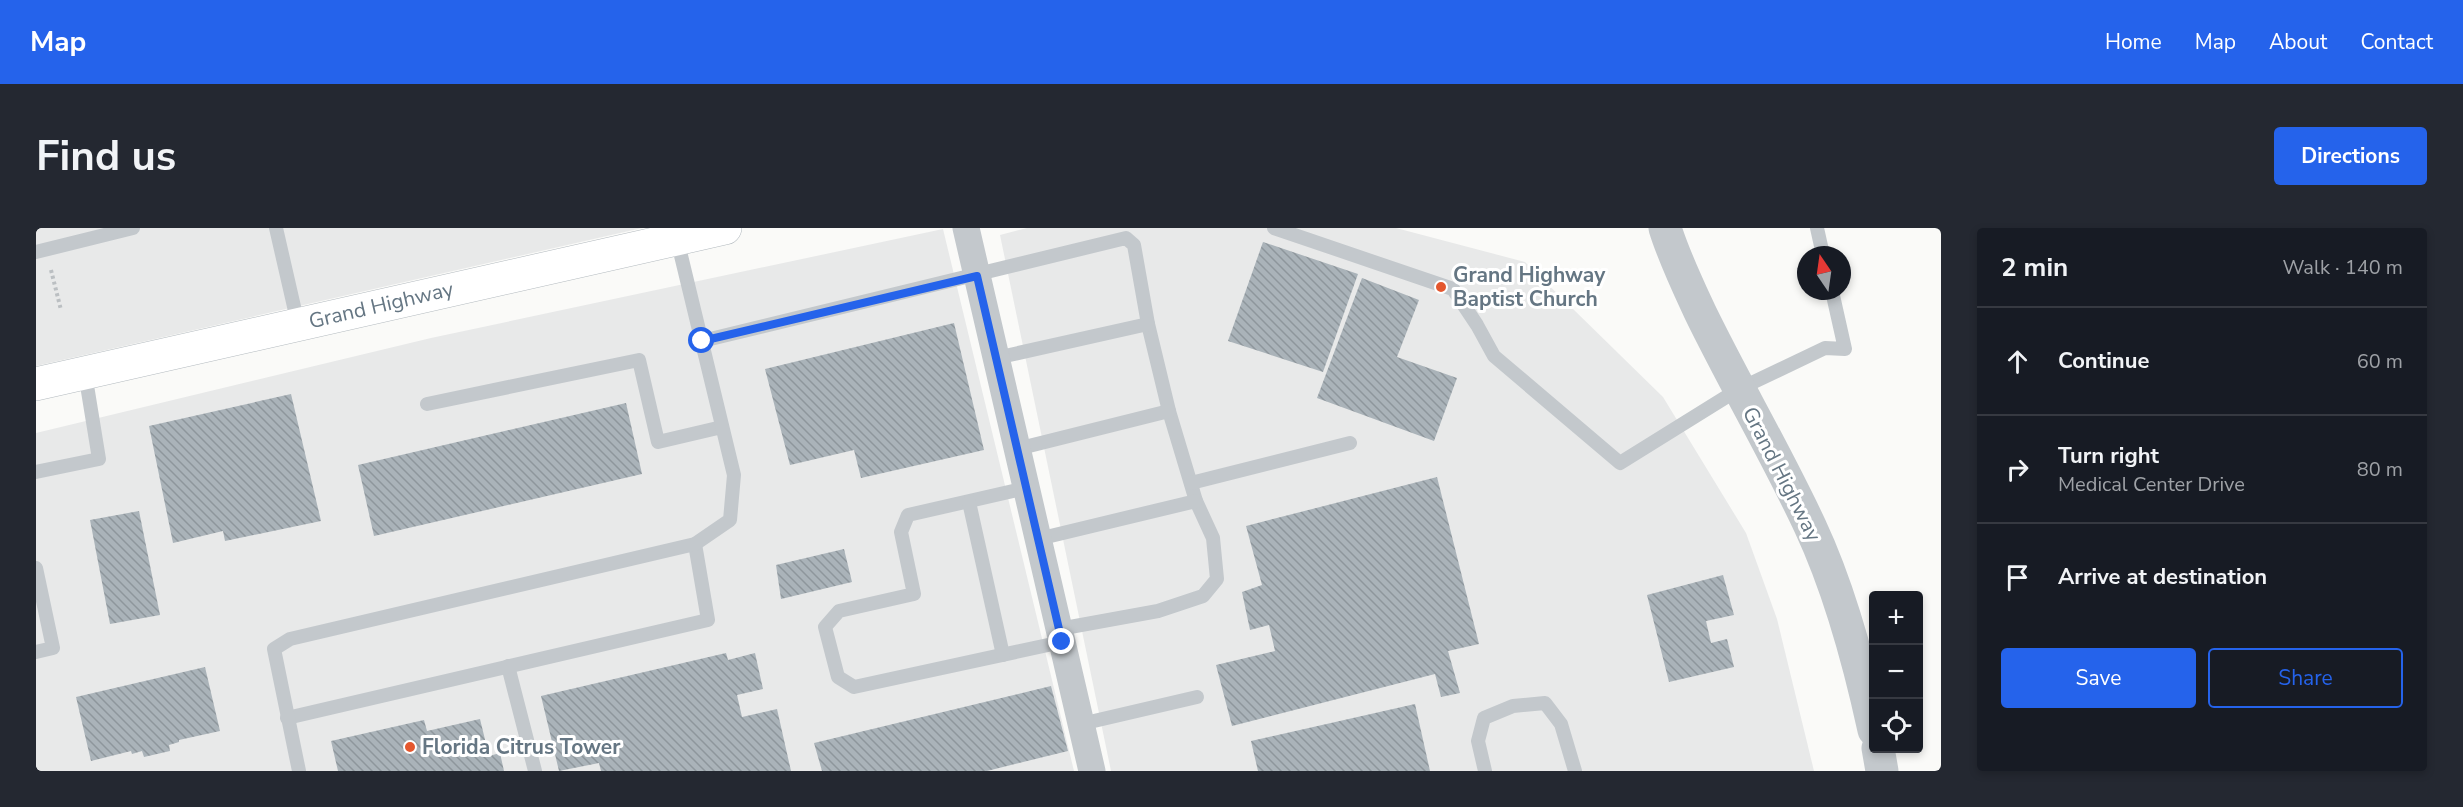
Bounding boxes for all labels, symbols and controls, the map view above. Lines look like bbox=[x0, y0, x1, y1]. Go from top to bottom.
text: Map bbox=[30, 23, 86, 61]
text: Home bbox=[2105, 28, 2162, 56]
text: Map bbox=[2195, 28, 2236, 56]
text: About bbox=[2269, 28, 2327, 56]
text: Contact bbox=[2360, 28, 2433, 56]
button: Directions bbox=[2274, 127, 2427, 185]
text: Find us bbox=[36, 128, 176, 185]
north arrow bbox=[1797, 246, 1851, 300]
text: 2 min bbox=[2001, 250, 2068, 285]
text: Walk · 140 m bbox=[2283, 254, 2403, 281]
place label: Grand Highway Baptist Church bbox=[1453, 261, 1606, 313]
street label: Grand Highway bbox=[306, 275, 456, 335]
marker: Grand Highway Baptist Church bbox=[1434, 280, 1448, 294]
route start bbox=[688, 327, 714, 353]
icon: ahead bbox=[2001, 345, 2034, 378]
text: Continue bbox=[2058, 346, 2149, 376]
text: 60 m bbox=[2357, 348, 2403, 375]
street label: Grand Highway bbox=[1736, 402, 1828, 546]
text: Turn right bbox=[2058, 441, 2159, 471]
icon: right bbox=[2001, 453, 2034, 486]
text: 80 m bbox=[2357, 456, 2403, 483]
text: Medical Center Drive bbox=[2058, 471, 2245, 498]
icon: arrive bbox=[2001, 561, 2034, 594]
text: Arrive at destination bbox=[2058, 562, 2267, 592]
map controls bbox=[1869, 591, 1923, 753]
button: + bbox=[1869, 591, 1923, 645]
route end bbox=[1048, 628, 1074, 654]
button: − bbox=[1869, 645, 1923, 699]
button: Save bbox=[2001, 648, 2196, 708]
button: Share bbox=[2208, 648, 2403, 708]
button: locate bbox=[1869, 699, 1923, 753]
place label: Florida Citrus Tower bbox=[422, 733, 621, 761]
marker: Florida Citrus Tower bbox=[403, 740, 417, 754]

